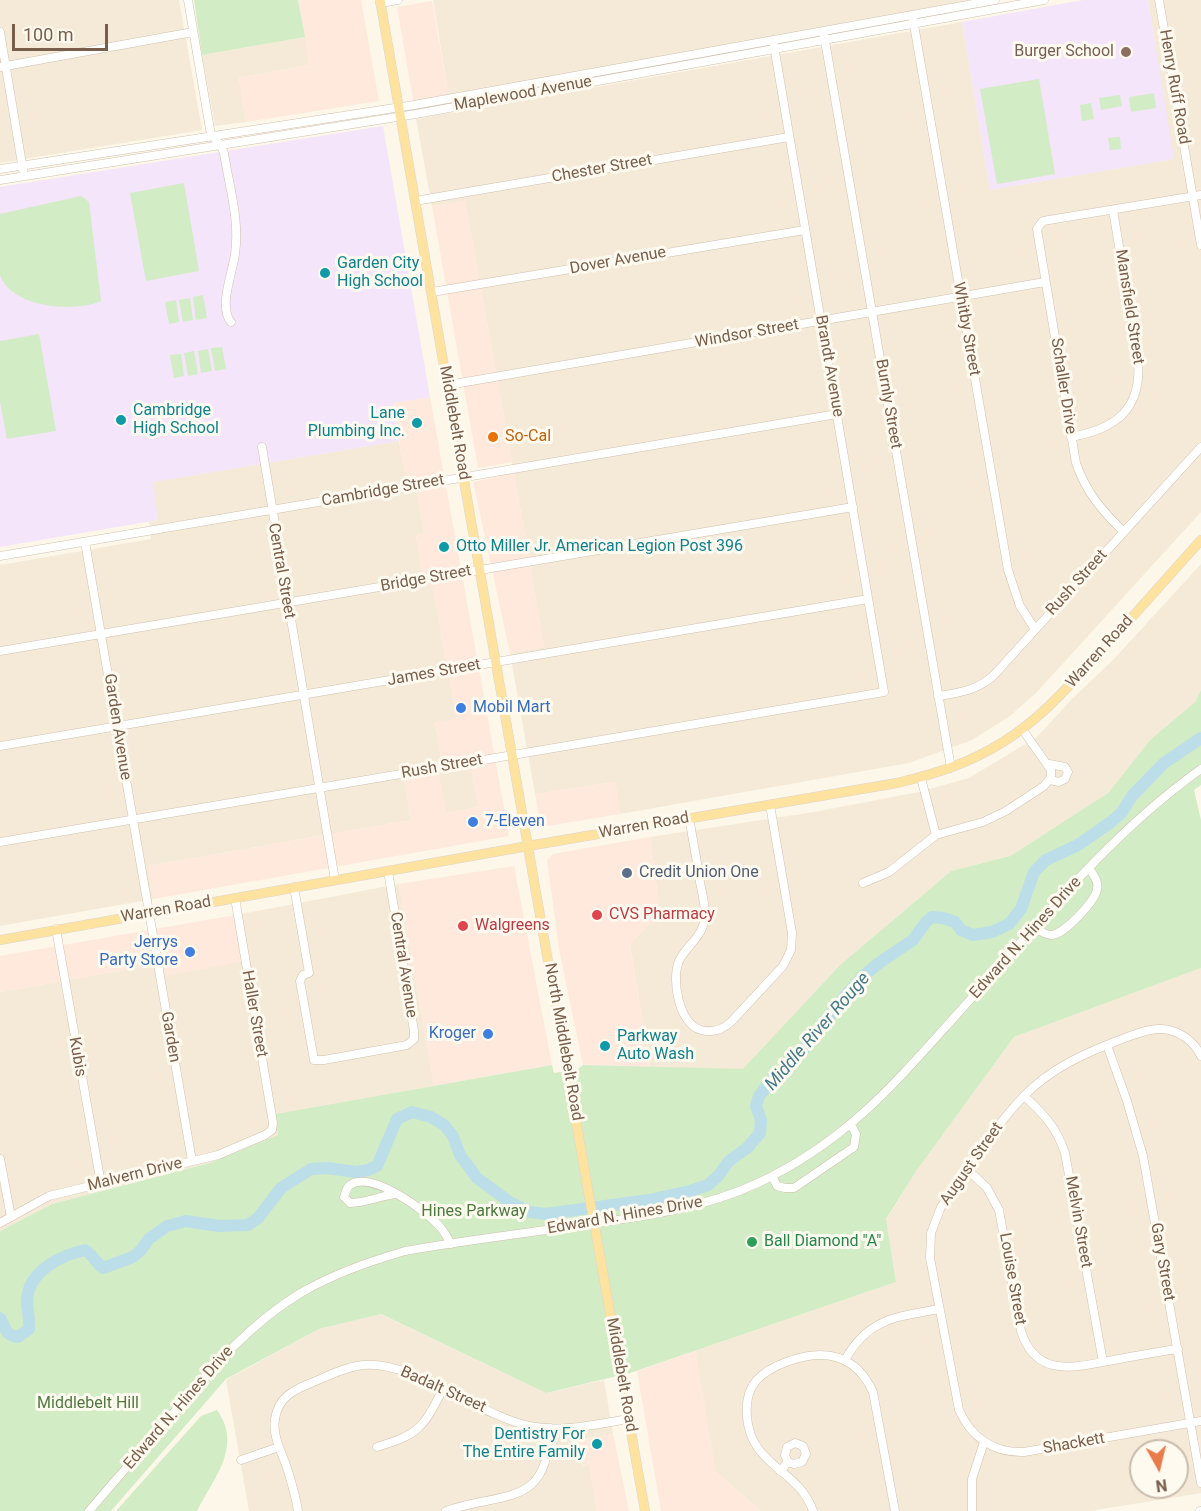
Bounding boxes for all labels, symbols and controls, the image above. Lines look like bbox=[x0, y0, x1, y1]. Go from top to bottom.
scale bar bbox=[15, 12, 111, 50]
text: 100 m bbox=[23, 24, 74, 45]
street label: Henry Ruff Road bbox=[1154, 28, 1194, 146]
place label: Burger School bbox=[1014, 42, 1114, 62]
marker: Burger School bbox=[1119, 45, 1133, 59]
street label: Maplewood Avenue bbox=[453, 72, 593, 116]
street label: Chester Street bbox=[550, 151, 654, 187]
street label: Dover Avenue bbox=[568, 243, 668, 279]
street label: Mansfield Street bbox=[1110, 248, 1148, 366]
place label: Garden City High School bbox=[337, 254, 423, 292]
marker: Garden City High School bbox=[318, 266, 332, 280]
street label: Whitby Street bbox=[948, 281, 984, 377]
street label: Brandt Avenue bbox=[811, 314, 847, 418]
street label: Windsor Street bbox=[694, 315, 800, 353]
street label: Schaller Drive bbox=[1046, 337, 1080, 435]
street label: Burnly Street bbox=[871, 358, 905, 450]
street label: Middlebelt Road bbox=[435, 364, 473, 482]
place label: Cambridge High School bbox=[133, 401, 219, 439]
place label: Lane Plumbing Inc. bbox=[308, 404, 405, 442]
marker: Cambridge High School bbox=[114, 413, 128, 427]
marker: Lane Plumbing Inc. bbox=[410, 416, 424, 430]
place label: So-Cal bbox=[505, 427, 551, 447]
marker: So-Cal bbox=[486, 430, 500, 444]
street label: Cambridge Street bbox=[320, 471, 446, 511]
street label: Central Street bbox=[263, 522, 299, 620]
place label: Otto Miller Jr. American Legion Post 396 bbox=[456, 537, 743, 557]
marker: Otto Miller Jr. American Legion Post 396 bbox=[437, 540, 451, 554]
street label: Rush Street bbox=[1042, 546, 1112, 620]
street label: Bridge Street bbox=[379, 562, 473, 596]
street label: Warren Road bbox=[1062, 612, 1138, 692]
street label: James Street bbox=[386, 655, 482, 691]
street label: Garden Avenue bbox=[99, 672, 135, 782]
place label: Mobil Mart bbox=[473, 698, 551, 718]
marker: Mobil Mart bbox=[454, 701, 468, 715]
street label: Rush Street bbox=[400, 750, 484, 784]
street label: Warren Road bbox=[597, 809, 691, 843]
place label: 7-Eleven bbox=[485, 812, 545, 832]
marker: 7-Eleven bbox=[466, 815, 480, 829]
place label: Credit Union One bbox=[639, 863, 759, 883]
marker: Credit Union One bbox=[620, 866, 634, 880]
street label: Edward N. Hines Drive bbox=[966, 873, 1086, 1003]
street label: Warren Road bbox=[119, 893, 213, 927]
place label: CVS Pharmacy bbox=[609, 905, 715, 925]
marker: CVS Pharmacy bbox=[590, 908, 604, 922]
street label: Central Avenue bbox=[385, 911, 421, 1019]
place label: Walgreens bbox=[475, 916, 550, 936]
marker: Walgreens bbox=[456, 919, 470, 933]
place label: Jerrys Party Store bbox=[99, 933, 178, 971]
marker: Jerrys Party Store bbox=[183, 945, 197, 959]
street label: North Middlebelt Road bbox=[540, 962, 586, 1122]
street label: Haller Street bbox=[237, 969, 271, 1059]
water label: Middle River Rouge bbox=[761, 969, 875, 1095]
street label: Garden bbox=[156, 1010, 184, 1064]
place label: Kroger bbox=[429, 1024, 476, 1044]
marker: Kroger bbox=[481, 1027, 495, 1041]
place label: Parkway Auto Wash bbox=[617, 1027, 694, 1065]
street label: Kubis bbox=[64, 1036, 90, 1078]
marker: Parkway Auto Wash bbox=[598, 1039, 612, 1053]
street label: August Street bbox=[936, 1119, 1008, 1209]
street label: Malvern Drive bbox=[86, 1154, 184, 1196]
street label: Melvin Street bbox=[1060, 1175, 1096, 1269]
street label: Edward N. Hines Drive bbox=[546, 1193, 704, 1239]
park label: Hines Parkway bbox=[421, 1202, 527, 1222]
street label: Gary Street bbox=[1146, 1221, 1178, 1303]
street label: Louise Street bbox=[994, 1231, 1030, 1327]
place label: Ball Diamond "A" bbox=[764, 1232, 881, 1252]
marker: Ball Diamond "A" bbox=[745, 1235, 759, 1249]
street label: Middlebelt Road bbox=[602, 1316, 640, 1434]
street label: Edward N. Hines Drive bbox=[120, 1342, 238, 1474]
street label: Badalt Street bbox=[397, 1363, 489, 1417]
park label: Middlebelt Hill bbox=[37, 1394, 139, 1414]
place label: Dentistry For The Entire Family bbox=[463, 1425, 585, 1463]
street label: Shackett bbox=[1042, 1429, 1106, 1459]
marker: Dentistry For The Entire Family bbox=[590, 1437, 604, 1451]
north arrow bbox=[1129, 1439, 1189, 1499]
text: N bbox=[1154, 1475, 1168, 1496]

